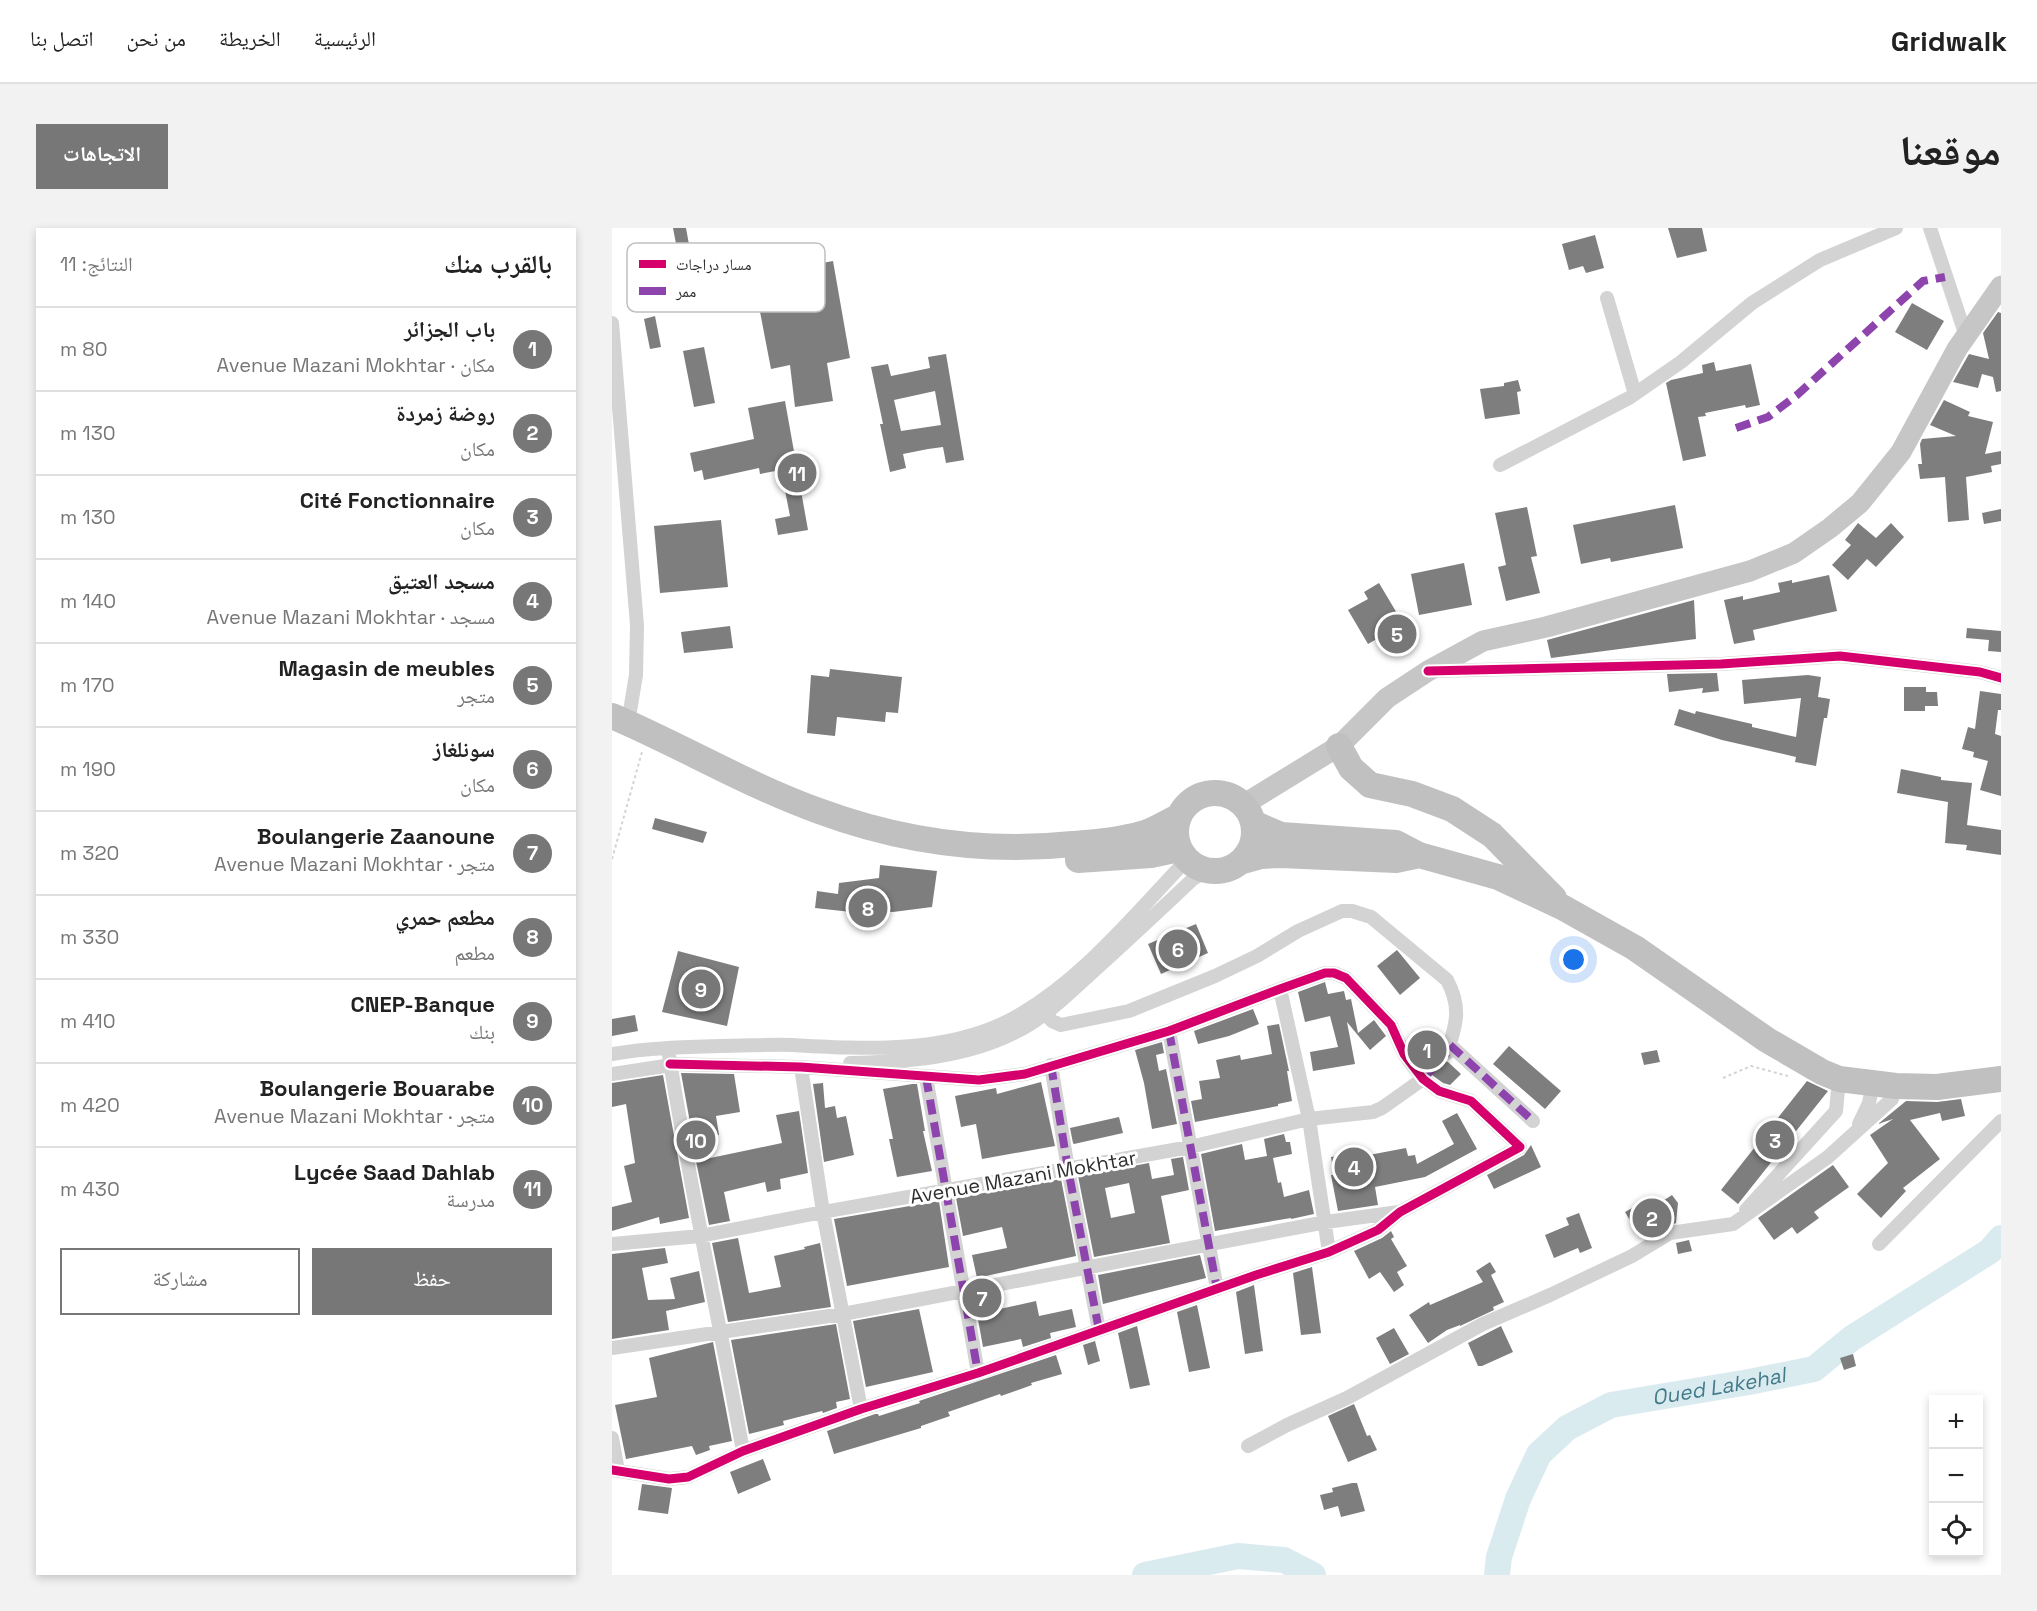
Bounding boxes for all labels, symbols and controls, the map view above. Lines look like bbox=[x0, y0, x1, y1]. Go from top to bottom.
text: Gridwalk bbox=[1891, 23, 2007, 59]
text: اتصل بنا bbox=[30, 25, 94, 52]
text: من نحن bbox=[127, 25, 186, 52]
text: الخريطة bbox=[219, 25, 281, 52]
text: الرئيسية bbox=[314, 25, 376, 52]
button: الاتجاهات bbox=[36, 124, 168, 189]
text: موقعنا bbox=[1900, 124, 2001, 177]
legend bbox=[627, 243, 825, 312]
text: بالقرب منك bbox=[444, 247, 552, 281]
text: النتائج: 11 bbox=[60, 251, 133, 277]
text: مسار دراجات bbox=[676, 254, 751, 275]
text: ممر bbox=[675, 281, 696, 302]
text: باب الجزائر bbox=[404, 315, 495, 343]
text: 80 m bbox=[60, 336, 108, 362]
text: 1 bbox=[528, 336, 537, 362]
text: مكان · Avenue Mazani Mokhtar bbox=[217, 352, 495, 378]
text: روضة زمردة bbox=[396, 399, 495, 427]
text: 130 m bbox=[60, 420, 116, 446]
text: 2 bbox=[527, 420, 538, 446]
text: مكان bbox=[460, 436, 495, 462]
pin: 11 bbox=[778, 450, 816, 496]
text: Cité Fonctionnaire bbox=[300, 486, 495, 514]
text: 130 m bbox=[60, 504, 116, 530]
text: 3 bbox=[526, 504, 539, 530]
text: مكان bbox=[460, 515, 495, 541]
text: مسجد العتيق bbox=[388, 567, 495, 595]
text: 140 m bbox=[60, 588, 116, 614]
text: 4 bbox=[526, 588, 539, 614]
text: مسجد · Avenue Mazani Mokhtar bbox=[206, 604, 495, 630]
pin: 5 bbox=[1378, 612, 1416, 656]
text: Magasin de meubles bbox=[278, 654, 495, 682]
text: 170 m bbox=[60, 672, 115, 698]
text: 5 bbox=[527, 672, 539, 698]
text: متجر bbox=[457, 683, 495, 709]
text: سونلغاز bbox=[433, 735, 495, 763]
text: 190 m bbox=[60, 756, 116, 782]
text: 6 bbox=[526, 756, 539, 782]
text: مكان bbox=[460, 772, 495, 798]
text: Boulangerie Zaanoune bbox=[257, 822, 495, 850]
text: 320 m bbox=[60, 840, 119, 866]
text: 7 bbox=[527, 840, 538, 866]
text: متجر · Avenue Mazani Mokhtar bbox=[214, 851, 495, 877]
pin: 8 bbox=[848, 886, 888, 930]
text: مطعم حمري bbox=[395, 903, 495, 931]
text: 330 m bbox=[60, 924, 119, 950]
text: 8 bbox=[527, 924, 539, 950]
pin: 6 bbox=[1158, 926, 1198, 972]
text: مطعم bbox=[454, 940, 495, 966]
your location bbox=[1559, 945, 1588, 974]
pin: 9 bbox=[682, 966, 721, 1011]
text: CNEP-Banque bbox=[351, 990, 495, 1018]
text: 410 m bbox=[60, 1008, 116, 1034]
text: 9 bbox=[526, 1008, 539, 1034]
text: بنك bbox=[469, 1019, 495, 1045]
pin: 1 bbox=[1408, 1028, 1446, 1072]
text: Boulangerie Bouarabe bbox=[259, 1074, 495, 1102]
text: 420 m bbox=[60, 1092, 120, 1118]
text: 10 bbox=[522, 1092, 544, 1118]
text: متجر · Avenue Mazani Mokhtar bbox=[214, 1103, 495, 1129]
pin: 10 bbox=[676, 1118, 716, 1162]
pin: 3 bbox=[1756, 1118, 1794, 1162]
street label: Avenue Mazani Mokhtar bbox=[908, 1144, 1138, 1210]
pin: 4 bbox=[1334, 1144, 1374, 1190]
text: Lycée Saad Dahlab bbox=[294, 1158, 495, 1186]
text: 430 m bbox=[60, 1176, 120, 1202]
text: 11 bbox=[523, 1176, 542, 1202]
text: مدرسة bbox=[446, 1187, 495, 1213]
pin: 2 bbox=[1632, 1196, 1672, 1240]
button: مشاركة bbox=[60, 1248, 300, 1315]
button: حفظ bbox=[312, 1248, 552, 1315]
pin: 7 bbox=[962, 1276, 1001, 1320]
water label: Oued Lakehal bbox=[1650, 1360, 1791, 1411]
map controls bbox=[1929, 1395, 1983, 1557]
button: + bbox=[1929, 1395, 1983, 1449]
button: − bbox=[1929, 1449, 1983, 1503]
button: locate bbox=[1929, 1503, 1983, 1557]

